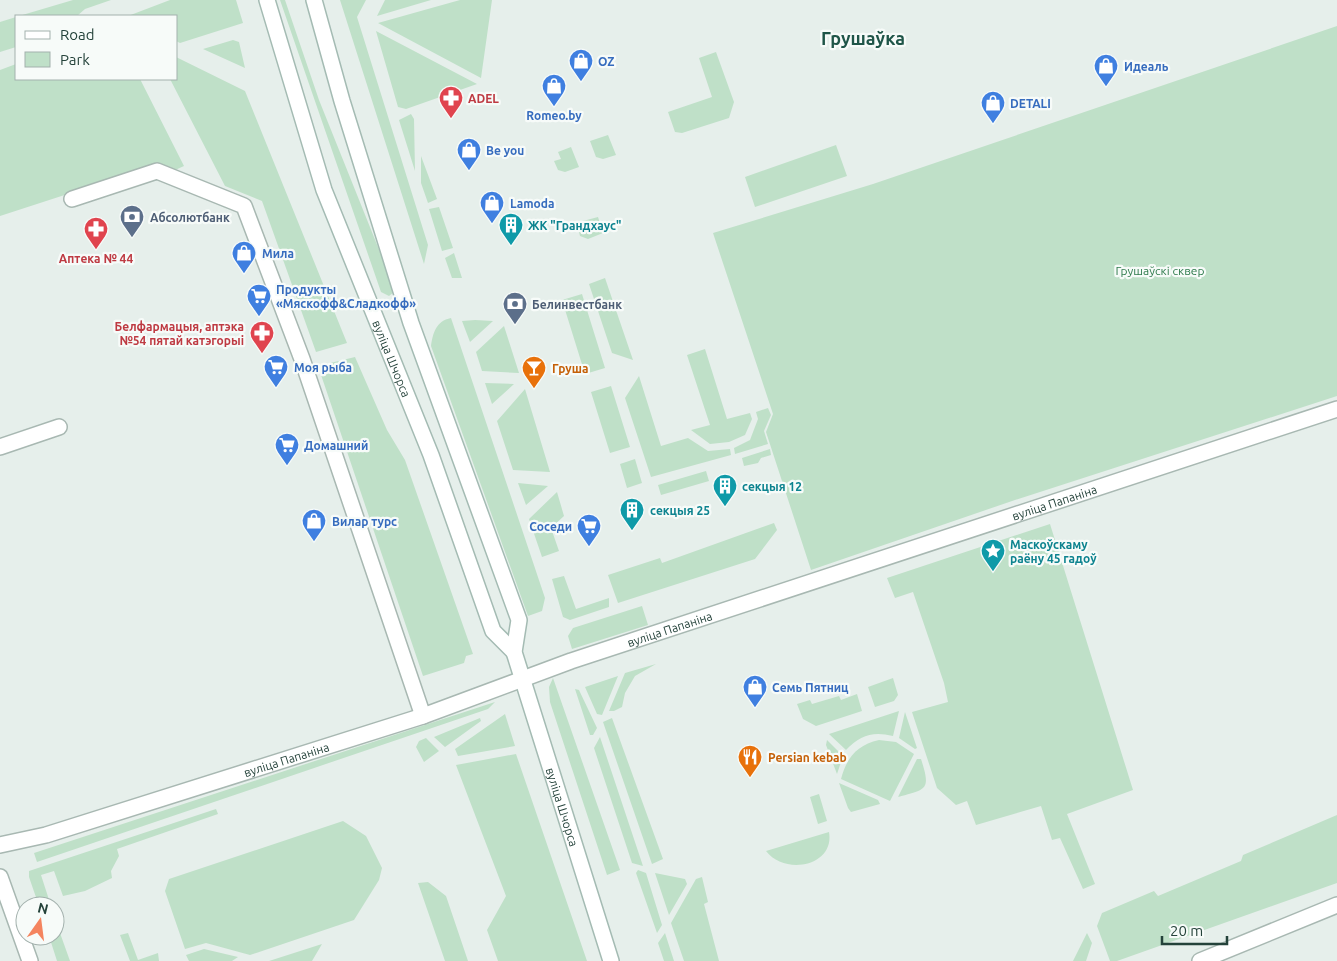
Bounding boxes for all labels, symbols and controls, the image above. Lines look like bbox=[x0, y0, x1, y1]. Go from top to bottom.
legend bbox=[15, 15, 178, 80]
text: Road bbox=[60, 26, 95, 43]
district label: Грушаўка bbox=[821, 28, 905, 48]
shop icon: OZ bbox=[568, 48, 594, 82]
text: Park bbox=[60, 51, 90, 68]
shop icon: Идеаль bbox=[1093, 53, 1119, 87]
place label: OZ bbox=[598, 55, 615, 68]
place label: Идеаль bbox=[1124, 60, 1169, 73]
shop icon: Romeo.by bbox=[541, 73, 567, 107]
pharmacy icon: ADEL bbox=[438, 85, 464, 119]
shop icon: DETALI bbox=[980, 90, 1006, 124]
place label: ADEL bbox=[468, 92, 499, 105]
place label: DETALI bbox=[1010, 97, 1051, 110]
place label: Romeo.by bbox=[526, 109, 582, 122]
shop icon: Be you bbox=[456, 137, 482, 171]
place label: Be you bbox=[486, 144, 524, 157]
shop icon: Lamoda bbox=[479, 190, 505, 224]
place label: Lamoda bbox=[510, 197, 555, 210]
bank icon: Абсолютбанк bbox=[119, 204, 145, 238]
place label: Абсолютбанк bbox=[150, 211, 230, 224]
building icon: ЖК "Грандхаус" bbox=[498, 212, 524, 246]
pharmacy icon: Аптека № 44 bbox=[83, 216, 109, 250]
place label: ЖК "Грандхаус" bbox=[528, 219, 621, 232]
shop icon: Мила bbox=[231, 240, 257, 274]
place label: Мила bbox=[262, 247, 294, 260]
place label: Аптека № 44 bbox=[59, 252, 133, 265]
park label: Грушаўскі сквер bbox=[1116, 264, 1204, 277]
supermarket icon: Продукты «Мяскофф&Сладкофф» bbox=[246, 283, 272, 317]
place label: Продукты «Мяскофф&Сладкофф» bbox=[276, 283, 416, 310]
bank icon: Белинвестбанк bbox=[502, 291, 528, 325]
place label: Белинвестбанк bbox=[532, 298, 622, 311]
street label: вуліца Шчорса bbox=[371, 318, 413, 399]
place label: Белфармацыя, аптэка №54 пятай катэгорыі bbox=[115, 320, 244, 347]
pharmacy icon: Белфармацыя, аптэка №54 пятай катэгорыі bbox=[249, 320, 275, 354]
supermarket icon: Моя рыба bbox=[263, 354, 289, 388]
bar icon: Груша bbox=[521, 355, 547, 389]
place label: Моя рыба bbox=[294, 361, 352, 374]
place label: Груша bbox=[552, 362, 588, 375]
supermarket icon: Домашний bbox=[274, 432, 300, 466]
place label: Домашний bbox=[304, 439, 368, 452]
building icon: секцыя 12 bbox=[712, 473, 738, 507]
place label: секцыя 12 bbox=[742, 480, 802, 493]
street label: вуліца Папаніна bbox=[1010, 482, 1098, 522]
building icon: секцыя 25 bbox=[619, 497, 645, 531]
place label: секцыя 25 bbox=[650, 504, 710, 517]
shop icon: Вилар турс bbox=[301, 508, 327, 542]
supermarket icon: Соседи bbox=[576, 513, 602, 547]
place label: Вилар турс bbox=[332, 515, 397, 528]
place label: Соседи bbox=[529, 520, 572, 533]
place icon: Маскоўскаму раёну 45 гадоў bbox=[980, 538, 1006, 572]
place label: Маскоўскаму раёну 45 гадоў bbox=[1010, 538, 1097, 565]
street label: вуліца Папаніна bbox=[625, 609, 714, 649]
shop icon: Семь Пятниц bbox=[742, 674, 768, 708]
place label: Семь Пятниц bbox=[772, 681, 849, 694]
street label: вуліца Папаніна bbox=[242, 740, 331, 779]
restaurant icon: Persian kebab bbox=[737, 744, 763, 778]
place label: Persian kebab bbox=[768, 751, 847, 764]
street label: вуліца Шчорса bbox=[544, 766, 581, 848]
north arrow bbox=[15, 896, 65, 946]
text: N bbox=[36, 899, 50, 917]
scale bar bbox=[1162, 914, 1227, 946]
text: 20 m bbox=[1170, 922, 1203, 939]

